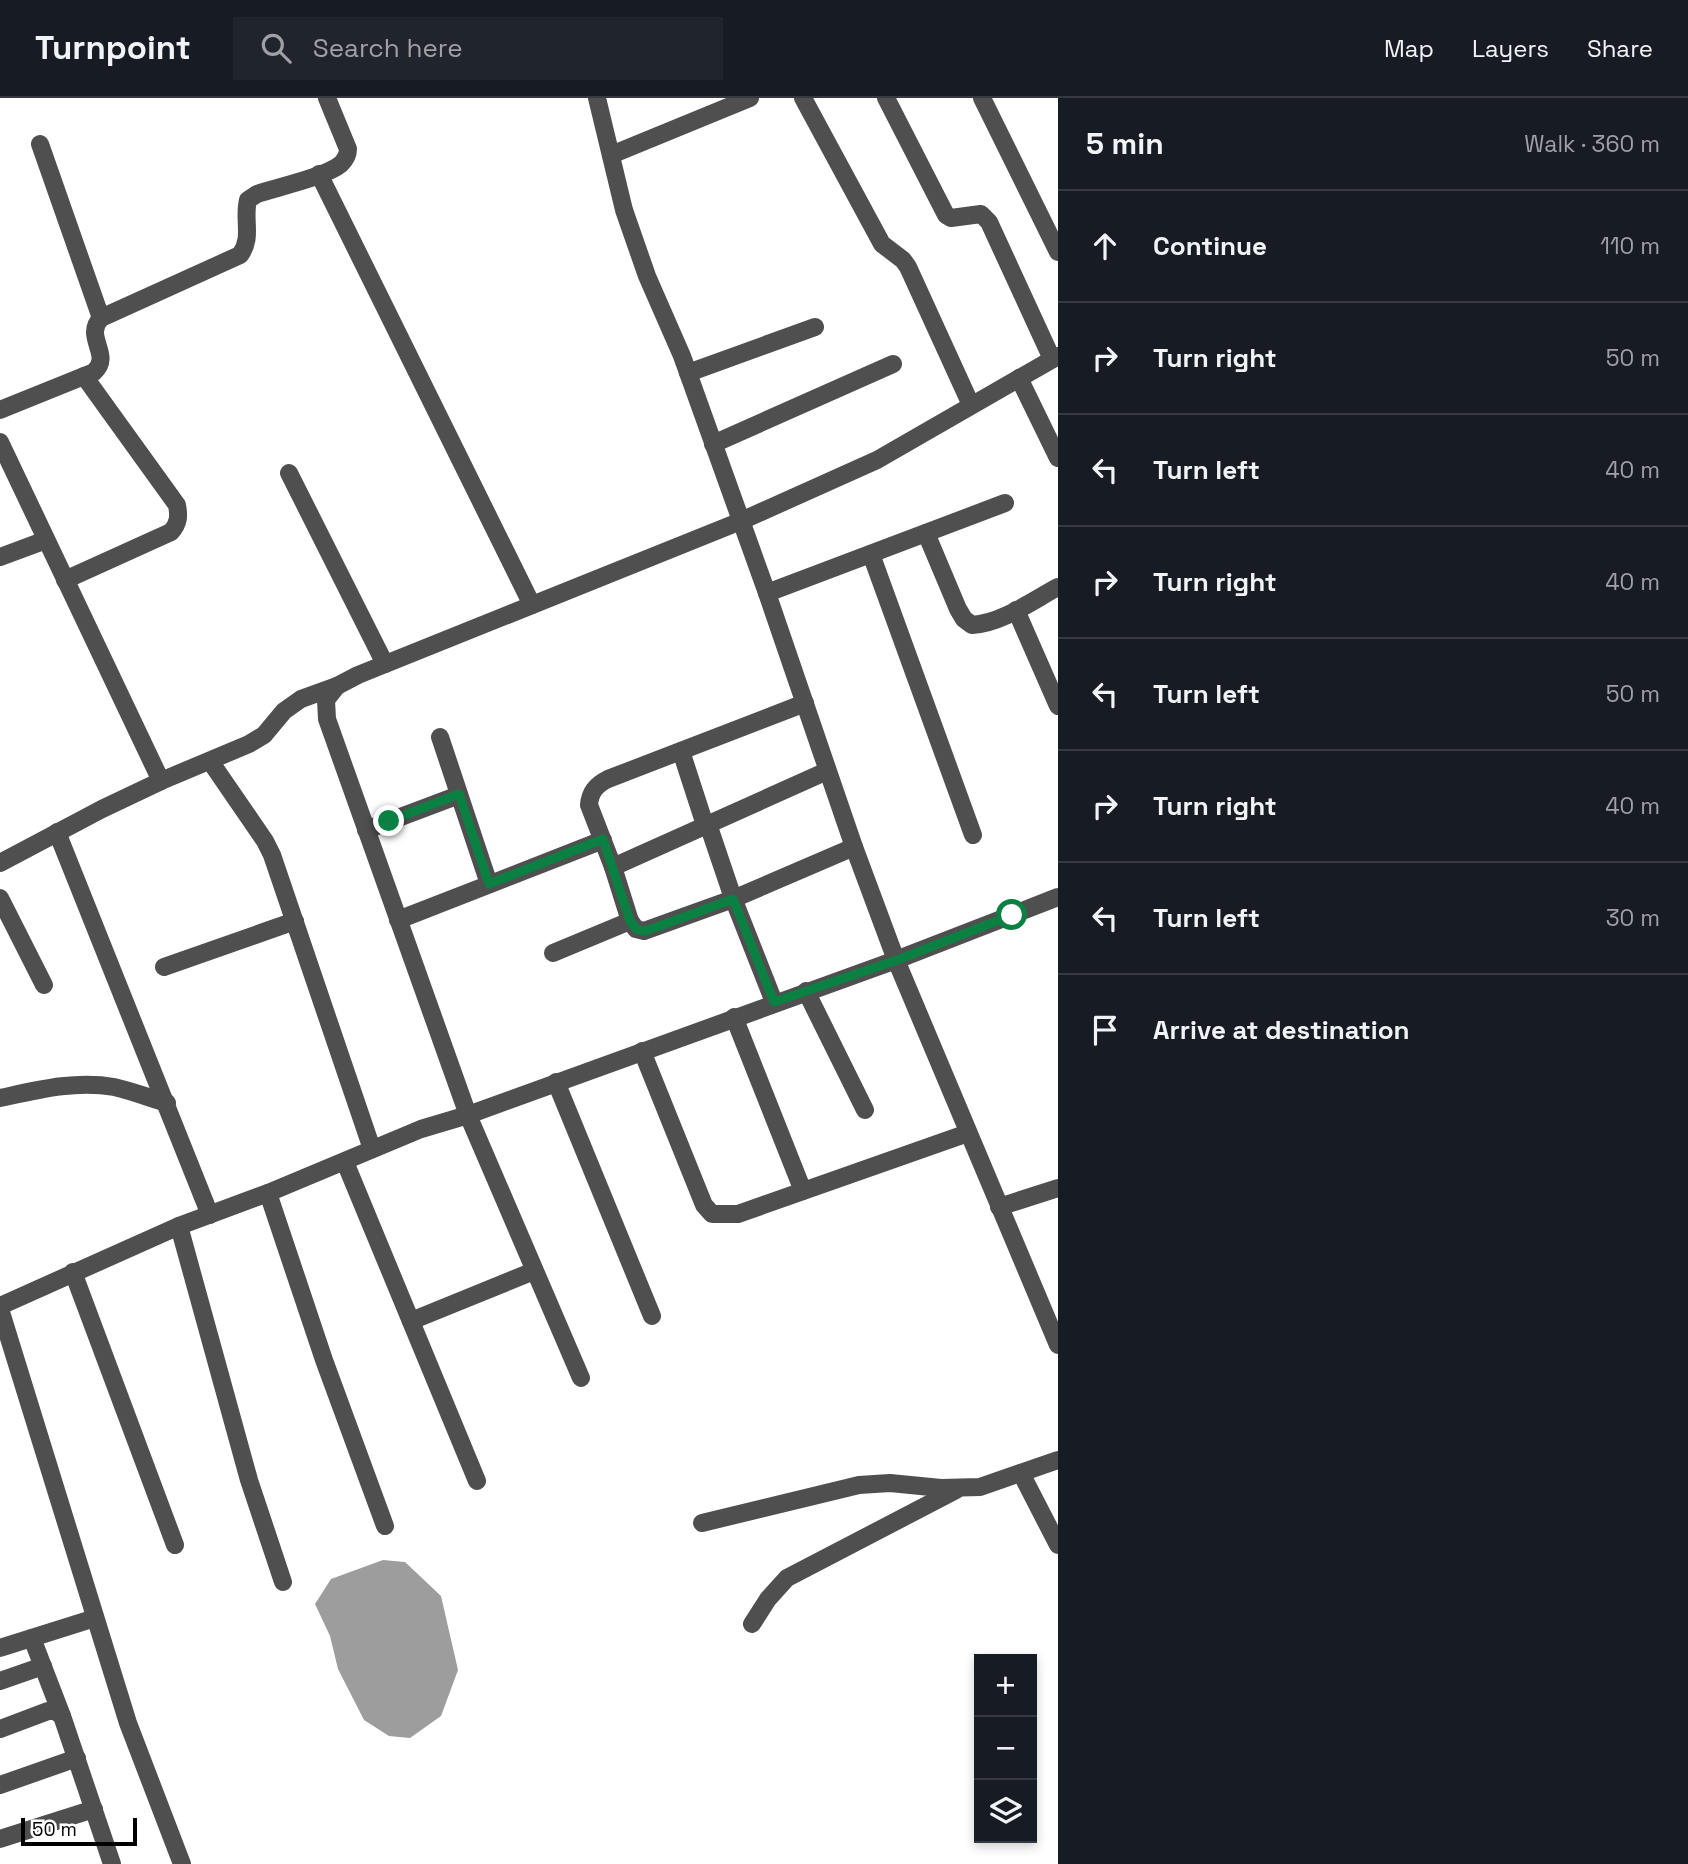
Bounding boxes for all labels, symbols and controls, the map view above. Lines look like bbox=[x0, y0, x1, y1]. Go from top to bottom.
search box bbox=[233, 17, 723, 80]
text: Turnpoint bbox=[35, 27, 191, 69]
icon: search bbox=[257, 29, 295, 67]
text: Search here bbox=[313, 31, 463, 65]
text: Map bbox=[1384, 33, 1434, 64]
text: Layers bbox=[1472, 33, 1549, 64]
text: Share bbox=[1587, 33, 1653, 64]
text: 5 min bbox=[1086, 124, 1164, 163]
text: Walk · 360 m bbox=[1524, 129, 1660, 159]
icon: ahead bbox=[1086, 227, 1124, 265]
text: Continue bbox=[1153, 229, 1267, 263]
text: 110 m bbox=[1600, 231, 1660, 261]
icon: right bbox=[1086, 339, 1124, 377]
text: Turn right bbox=[1153, 341, 1277, 375]
text: 50 m bbox=[1606, 343, 1660, 373]
icon: left bbox=[1086, 451, 1124, 489]
text: Turn left bbox=[1153, 453, 1260, 487]
text: 40 m bbox=[1605, 455, 1660, 485]
icon: right bbox=[1086, 563, 1124, 601]
text: Turn right bbox=[1153, 565, 1277, 599]
text: 40 m bbox=[1605, 567, 1660, 597]
icon: left bbox=[1086, 675, 1124, 713]
text: Turn left bbox=[1153, 677, 1260, 711]
text: 50 m bbox=[1606, 679, 1660, 709]
icon: right bbox=[1086, 787, 1124, 825]
text: Turn right bbox=[1153, 789, 1277, 823]
text: 40 m bbox=[1605, 791, 1660, 821]
route end bbox=[373, 805, 404, 836]
route start bbox=[996, 899, 1027, 930]
icon: left bbox=[1086, 899, 1124, 937]
text: Turn left bbox=[1153, 901, 1260, 935]
text: 30 m bbox=[1606, 903, 1660, 933]
icon: arrive bbox=[1086, 1011, 1124, 1049]
text: Arrive at destination bbox=[1153, 1013, 1410, 1047]
map controls bbox=[974, 1654, 1037, 1843]
button: + bbox=[974, 1654, 1037, 1717]
button: − bbox=[974, 1717, 1037, 1780]
button: layers bbox=[974, 1780, 1037, 1843]
scale bar bbox=[21, 1815, 136, 1847]
text: 50 m bbox=[32, 1817, 77, 1842]

